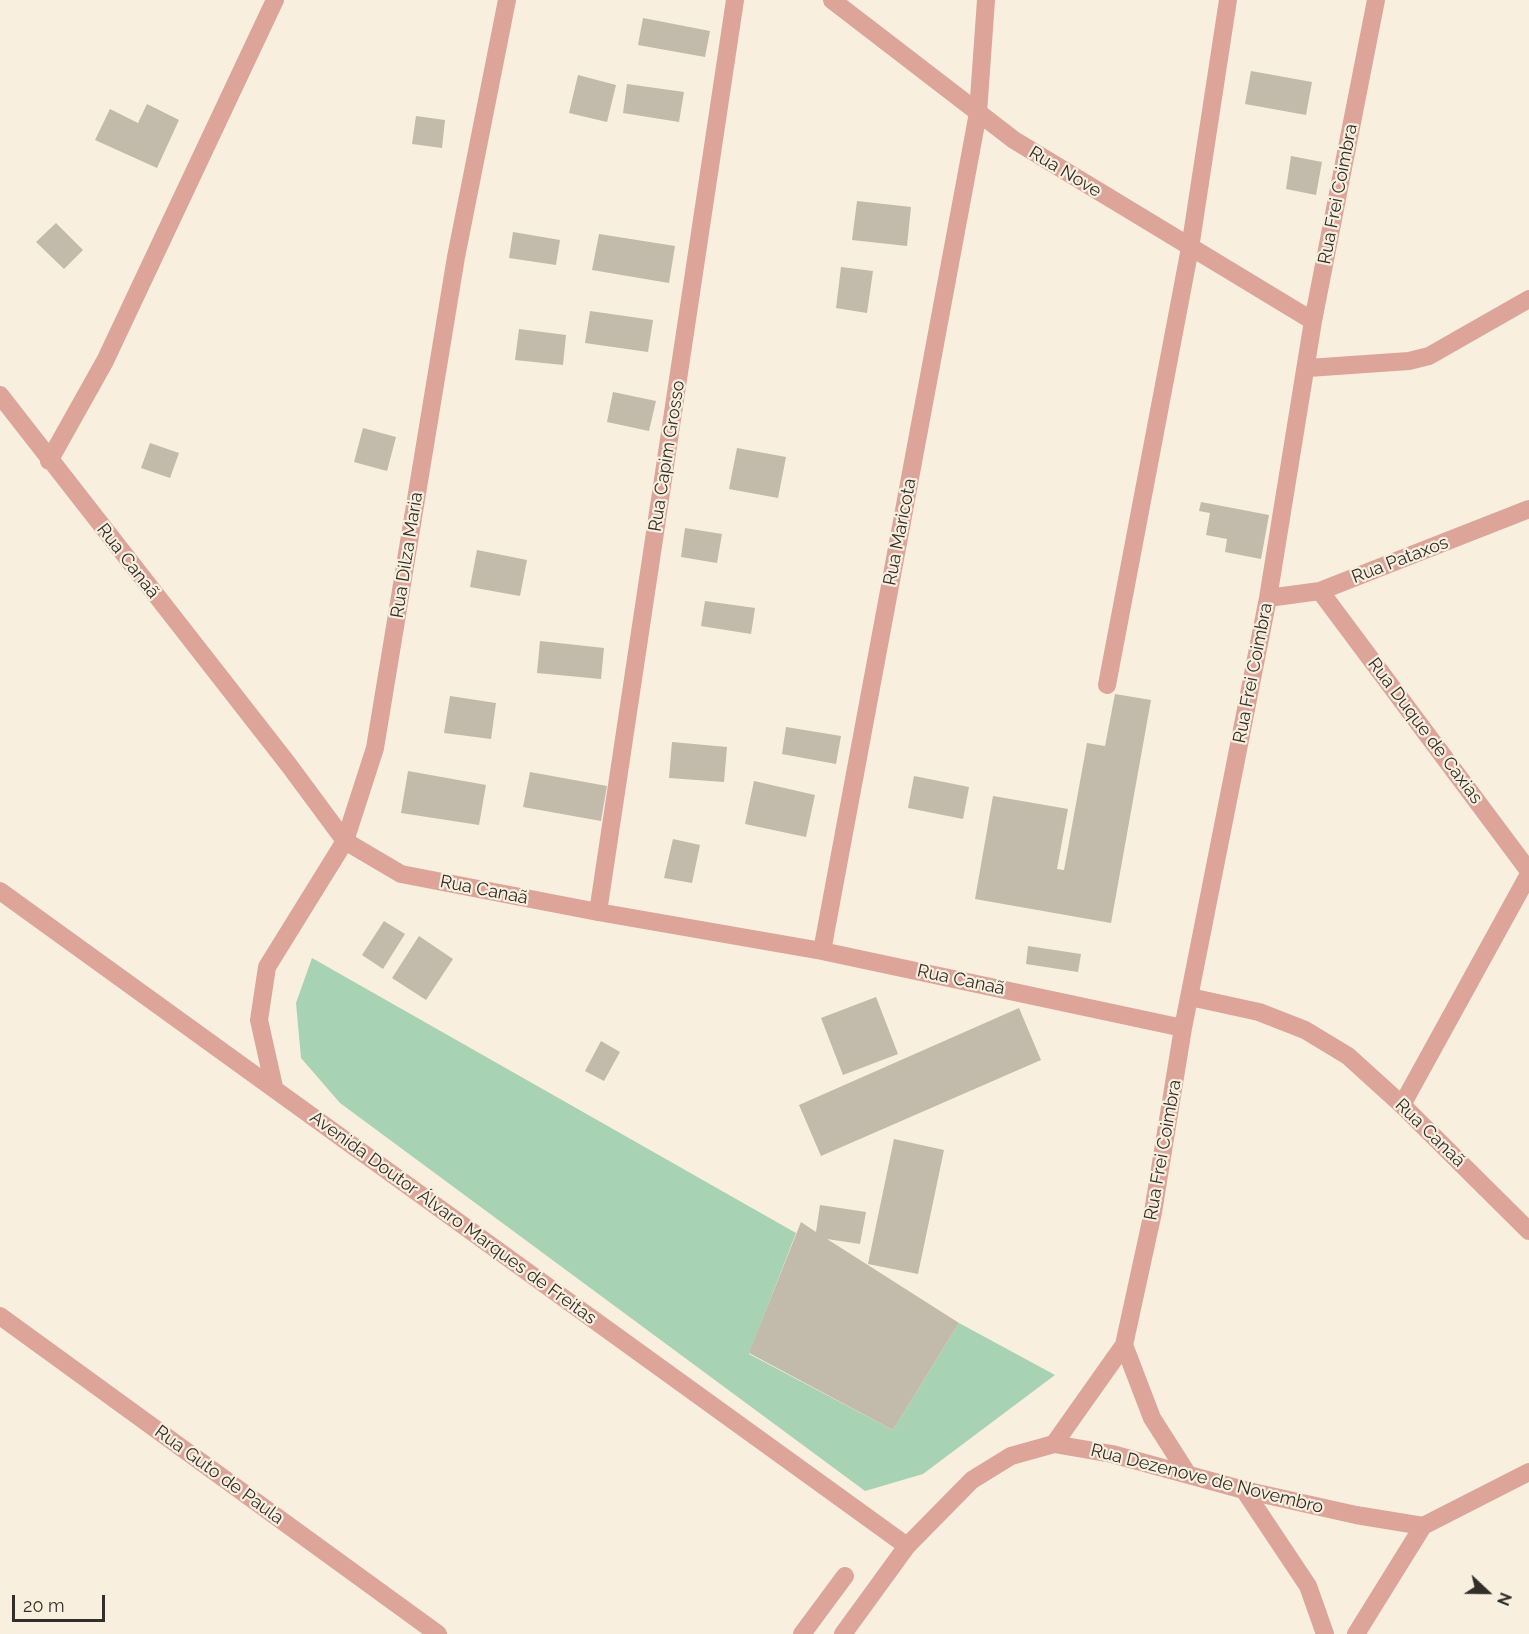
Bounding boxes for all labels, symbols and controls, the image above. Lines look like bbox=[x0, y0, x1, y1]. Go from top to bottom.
street label: Rua Frei Coimbra bbox=[1314, 122, 1362, 266]
street label: Rua Nove bbox=[1025, 142, 1105, 202]
street label: Rua Capim Grosso bbox=[644, 379, 690, 533]
street label: Rua Maricota bbox=[879, 477, 921, 587]
street label: Rua Dilza Maria bbox=[386, 490, 428, 620]
street label: Rua Canaã bbox=[92, 519, 164, 603]
street label: Rua Pataxos bbox=[1349, 532, 1451, 588]
street label: Rua Frei Coimbra bbox=[1229, 601, 1277, 745]
street label: Rua Duque de Caxias bbox=[1363, 654, 1487, 808]
street label: Rua Canaã bbox=[438, 871, 530, 909]
street label: Rua Canaã bbox=[915, 960, 1007, 1000]
street label: Rua Frei Coimbra bbox=[1140, 1078, 1186, 1222]
street label: Rua Canaã bbox=[1390, 1094, 1470, 1172]
street label: Avenida Doutor Álvaro Marques de Freitas bbox=[305, 1107, 601, 1329]
street label: Rua Guto de Paula bbox=[150, 1421, 288, 1529]
street label: Rua Dezenove de Novembro bbox=[1088, 1440, 1326, 1518]
north arrow bbox=[1457, 1562, 1517, 1622]
scale bar bbox=[15, 1583, 108, 1621]
text: N bbox=[1493, 1590, 1515, 1608]
text: 20 m bbox=[23, 1595, 65, 1616]

